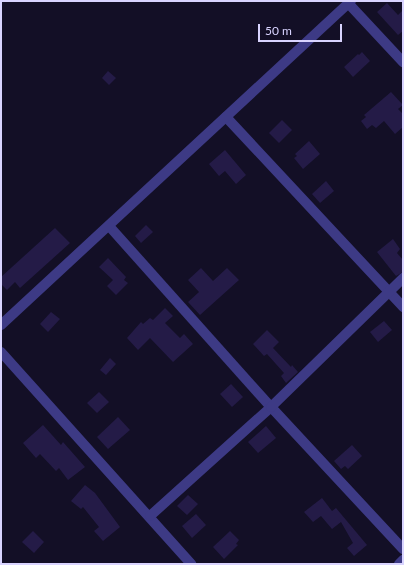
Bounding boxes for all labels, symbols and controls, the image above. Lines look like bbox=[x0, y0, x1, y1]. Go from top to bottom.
scale bar bbox=[260, 16, 344, 42]
text: 50 m bbox=[265, 23, 292, 38]

